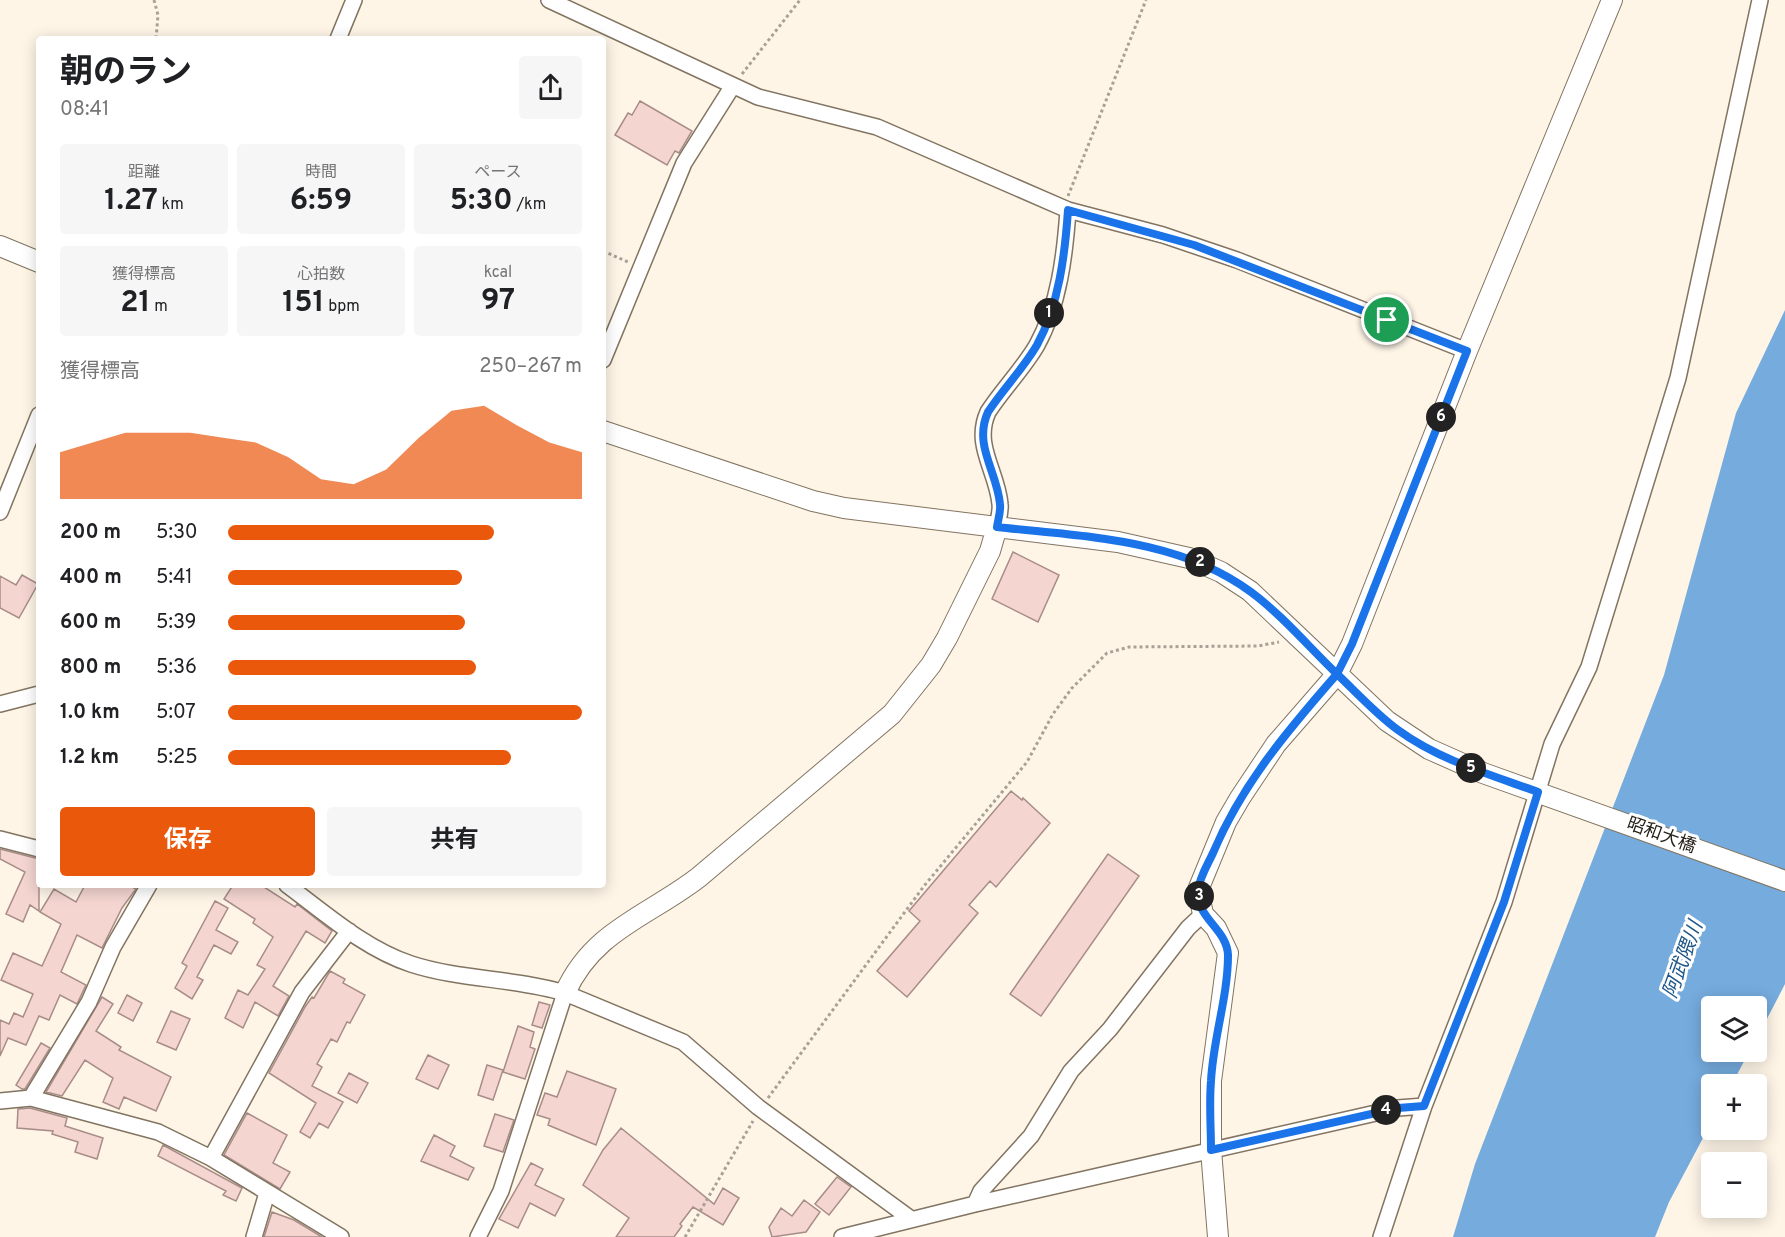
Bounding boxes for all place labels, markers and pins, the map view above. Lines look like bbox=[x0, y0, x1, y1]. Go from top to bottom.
pin bbox=[1361, 294, 1412, 345]
pin: 1 bbox=[1034, 298, 1064, 328]
pin: 6 bbox=[1426, 402, 1456, 432]
pin: 2 bbox=[1185, 547, 1215, 577]
pin: 5 bbox=[1456, 753, 1486, 783]
pin: 3 bbox=[1184, 881, 1214, 911]
pin: 4 bbox=[1371, 1095, 1401, 1125]

